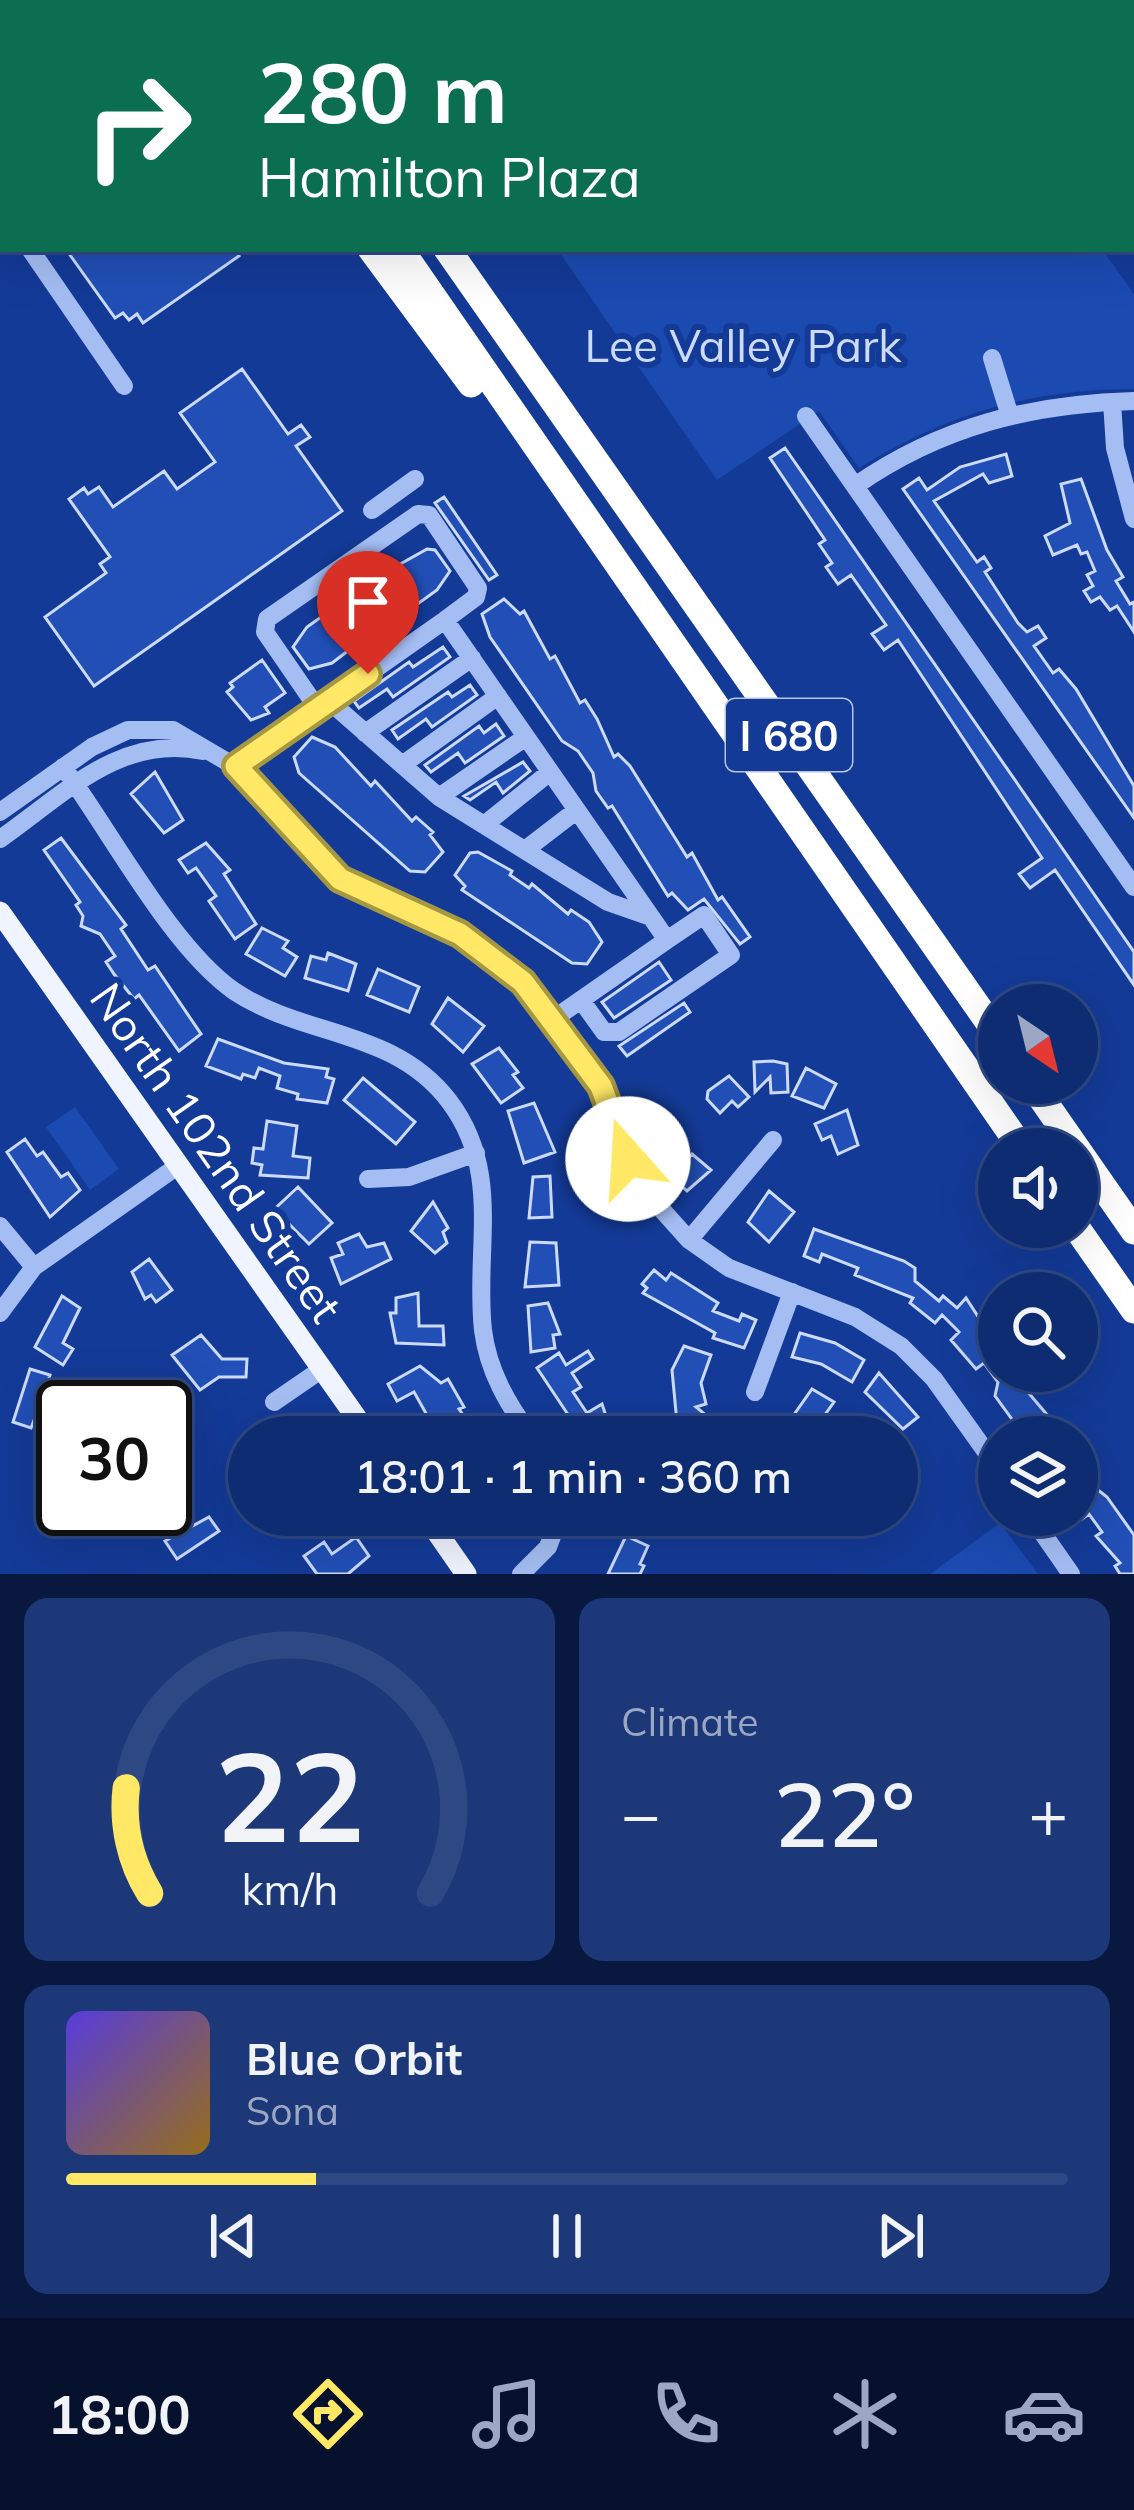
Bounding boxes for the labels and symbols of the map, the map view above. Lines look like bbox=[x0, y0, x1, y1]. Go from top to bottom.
park label: Lee Valley Park bbox=[585, 317, 902, 373]
pin bbox=[317, 551, 419, 674]
road number: I 680 bbox=[726, 699, 852, 771]
street label: North 102nd Street bbox=[79, 972, 355, 1332]
north arrow bbox=[978, 984, 1098, 1104]
position arrow bbox=[565, 1096, 691, 1222]
speed limit sign: 30 bbox=[36, 1380, 192, 1536]

